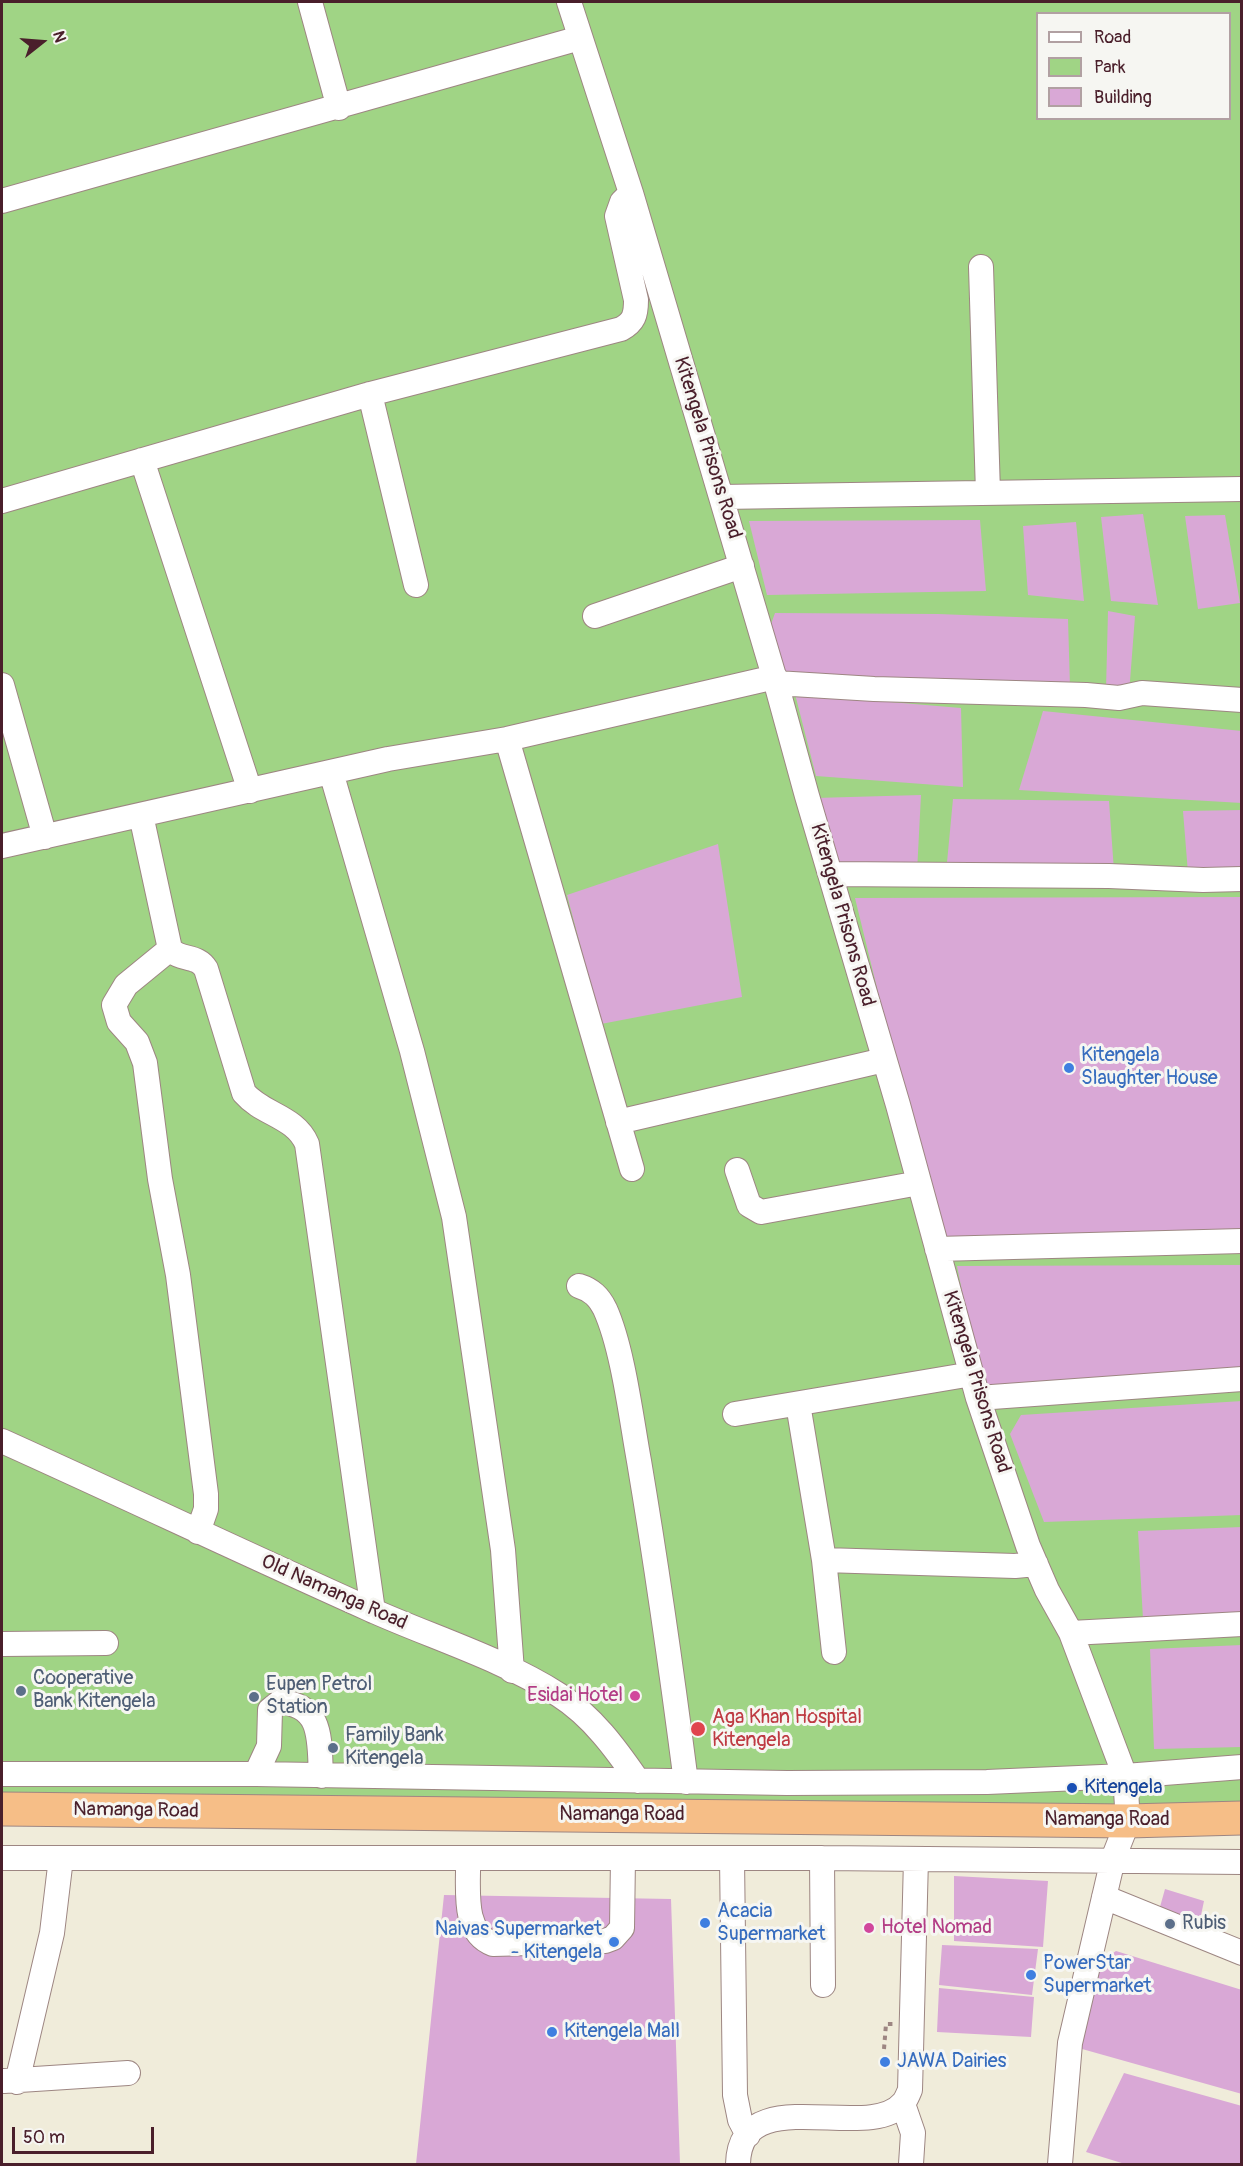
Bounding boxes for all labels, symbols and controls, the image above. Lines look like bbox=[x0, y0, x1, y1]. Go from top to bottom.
north arrow bbox=[12, 12, 72, 72]
legend bbox=[1036, 12, 1231, 120]
text: Road bbox=[1094, 26, 1131, 49]
text: N bbox=[48, 29, 70, 45]
text: Park bbox=[1094, 56, 1126, 79]
text: Building bbox=[1094, 86, 1152, 109]
street label: Kitengela Prisons Road bbox=[668, 354, 746, 542]
street label: Kitengela Prisons Road bbox=[804, 821, 880, 1009]
place label: Kitengela Slaughter House bbox=[1081, 1044, 1218, 1091]
marker: Kitengela Slaughter House bbox=[1062, 1061, 1076, 1075]
street label: Kitengela Prisons Road bbox=[937, 1288, 1015, 1476]
street label: Old Namanga Road bbox=[257, 1550, 411, 1636]
place label: Cooperative Bank Kitengela bbox=[33, 1667, 155, 1714]
place label: Eupen Petrol Station bbox=[266, 1673, 372, 1720]
marker: Cooperative Bank Kitengela bbox=[14, 1684, 28, 1698]
place label: Esidai Hotel bbox=[527, 1684, 623, 1708]
marker: Esidai Hotel bbox=[628, 1689, 642, 1703]
marker: Eupen Petrol Station bbox=[247, 1690, 261, 1704]
place label: Aga Khan Hospital Kitengela bbox=[712, 1706, 862, 1753]
marker: Aga Khan Hospital Kitengela bbox=[689, 1720, 707, 1738]
place label: Family Bank Kitengela bbox=[345, 1724, 444, 1771]
marker: Family Bank Kitengela bbox=[326, 1741, 340, 1755]
place label: Kitengela bbox=[1084, 1776, 1162, 1800]
marker: Kitengela bbox=[1065, 1781, 1079, 1795]
street label: Namanga Road bbox=[73, 1798, 199, 1824]
street label: Namanga Road bbox=[559, 1803, 685, 1827]
street label: Namanga Road bbox=[1044, 1808, 1170, 1832]
place label: Acacia Supermarket bbox=[717, 1900, 826, 1947]
place label: Rubis bbox=[1182, 1912, 1226, 1936]
marker: Acacia Supermarket bbox=[698, 1916, 712, 1930]
place label: Hotel Nomad bbox=[881, 1916, 992, 1940]
marker: Rubis bbox=[1163, 1917, 1177, 1931]
place label: Naivas Supermarket - Kitengela bbox=[435, 1918, 602, 1965]
marker: Hotel Nomad bbox=[862, 1921, 876, 1935]
marker: Naivas Supermarket - Kitengela bbox=[607, 1935, 621, 1949]
place label: PowerStar Supermarket bbox=[1043, 1952, 1152, 1999]
marker: PowerStar Supermarket bbox=[1024, 1968, 1038, 1982]
place label: Kitengela Mall bbox=[564, 2020, 680, 2044]
marker: Kitengela Mall bbox=[545, 2025, 559, 2039]
place label: JAWA Dairies bbox=[897, 2050, 1006, 2074]
marker: JAWA Dairies bbox=[878, 2055, 892, 2069]
scale bar bbox=[15, 2115, 158, 2153]
text: 50 m bbox=[23, 2126, 65, 2149]

